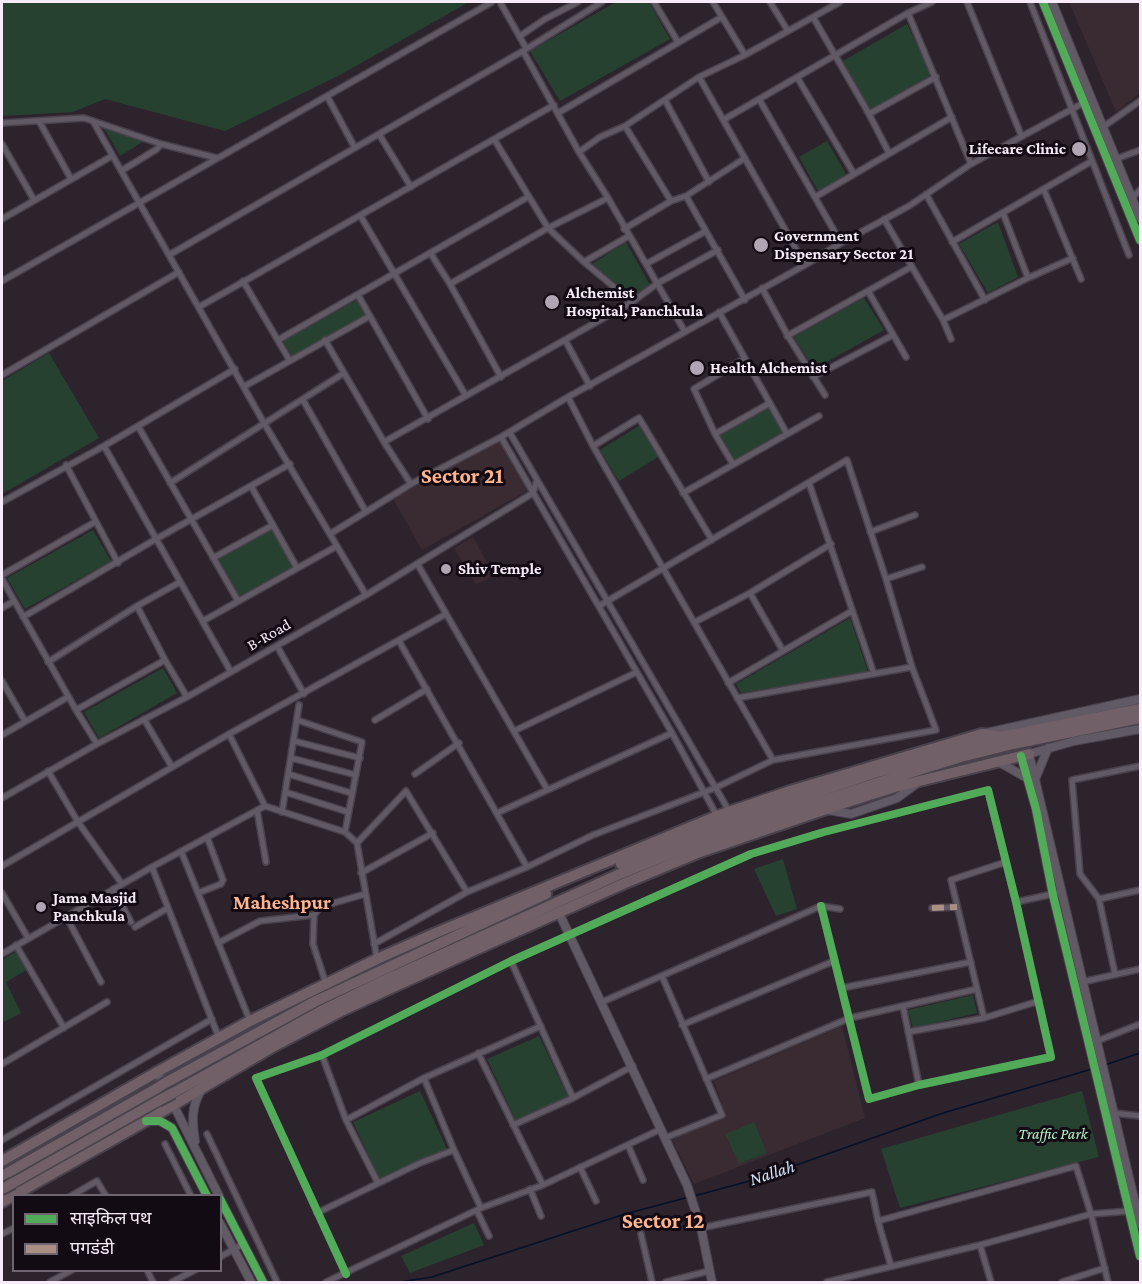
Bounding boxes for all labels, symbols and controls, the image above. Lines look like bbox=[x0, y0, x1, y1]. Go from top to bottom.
place label: Lifecare Clinic bbox=[969, 139, 1066, 159]
marker: Lifecare Clinic bbox=[1070, 140, 1088, 158]
place label: Government Dispensary Sector 21 bbox=[774, 226, 913, 264]
marker: Government Dispensary Sector 21 bbox=[752, 236, 770, 254]
place label: Alchemist Hospital, Panchkula bbox=[566, 283, 703, 321]
marker: Alchemist Hospital, Panchkula bbox=[543, 293, 561, 311]
place label: Health Alchemist bbox=[710, 358, 827, 378]
marker: Health Alchemist bbox=[688, 359, 706, 377]
district label: Sector 21 bbox=[421, 463, 503, 489]
place label: Shiv Temple bbox=[458, 559, 542, 579]
marker: Shiv Temple bbox=[439, 562, 453, 576]
street label: B-Road bbox=[244, 615, 294, 655]
place label: Jama Masjid Panchkula bbox=[53, 888, 137, 926]
district label: Maheshpur bbox=[233, 891, 331, 915]
marker: Jama Masjid Panchkula bbox=[34, 900, 48, 914]
park label: Traffic Park bbox=[1018, 1124, 1088, 1144]
water label: Nallah bbox=[747, 1156, 797, 1190]
legend bbox=[12, 1194, 222, 1272]
text: साइकिल पथ bbox=[70, 1208, 151, 1228]
district label: Sector 12 bbox=[622, 1208, 704, 1234]
text: पगडंडी bbox=[70, 1238, 114, 1258]

